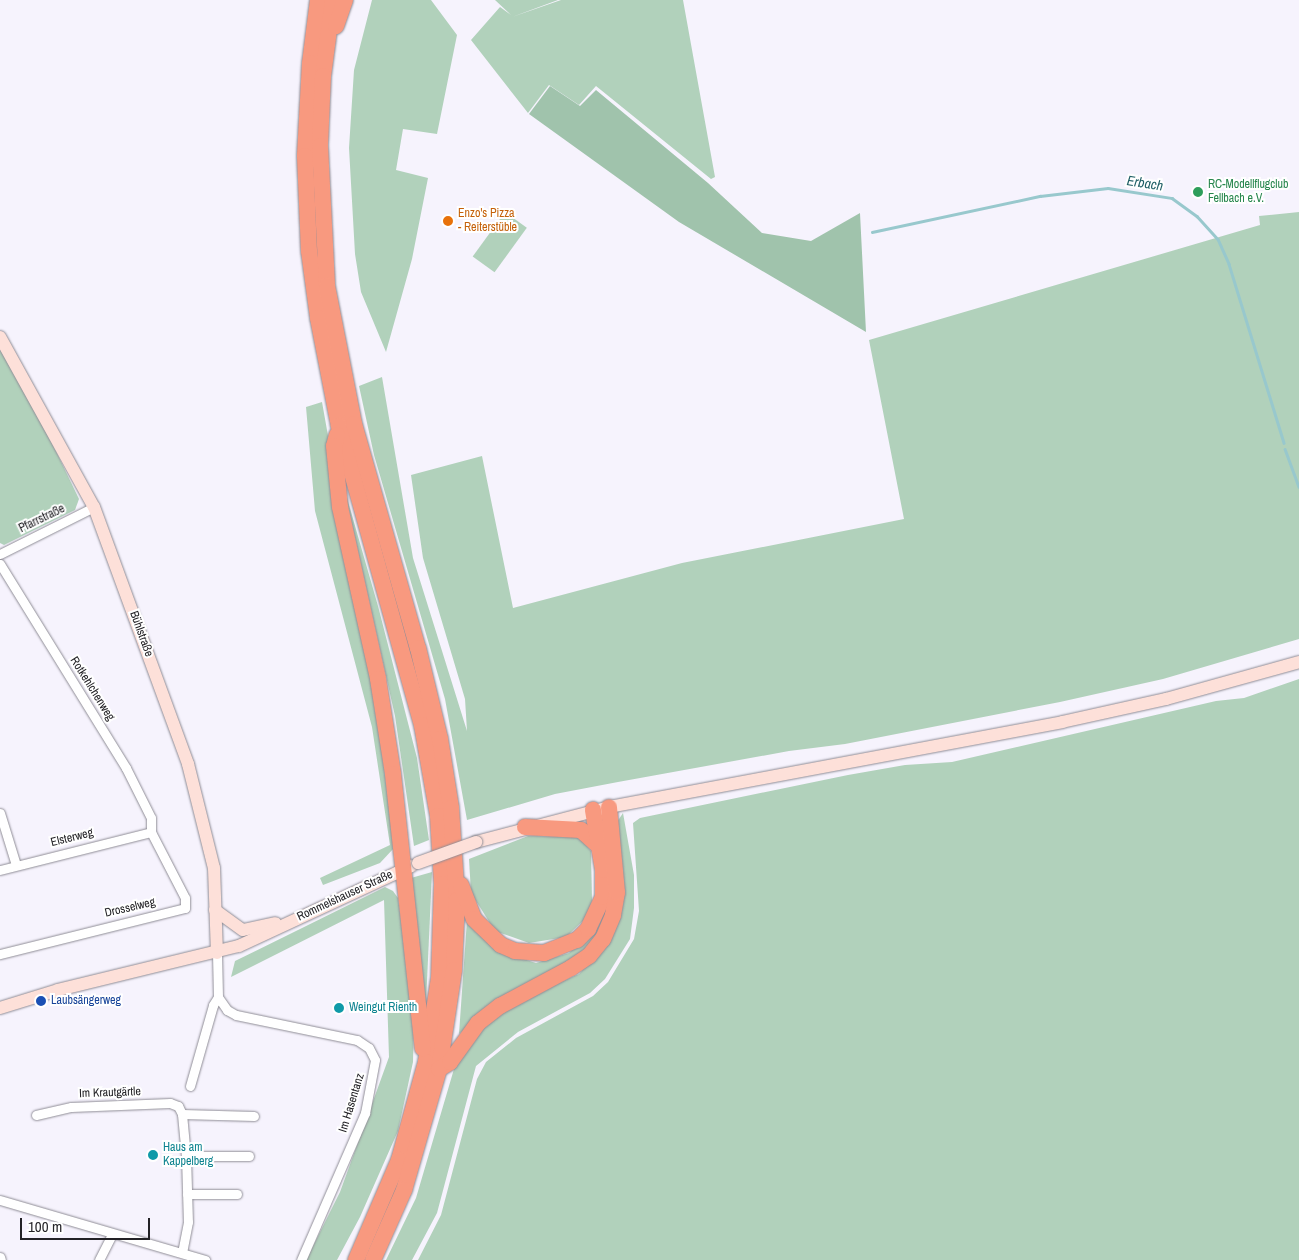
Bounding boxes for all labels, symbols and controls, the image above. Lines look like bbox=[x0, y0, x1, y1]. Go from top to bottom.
water label: Erbach bbox=[1126, 172, 1164, 194]
place label: RC-Modellflugclub Fellbach e.V. bbox=[1208, 178, 1288, 206]
marker: RC-Modellflugclub Fellbach e.V. bbox=[1192, 186, 1204, 198]
place label: Enzo's Pizza - Reiterstüble bbox=[458, 207, 517, 235]
marker: Enzo's Pizza - Reiterstüble bbox=[442, 215, 454, 227]
street label: Pfarrstraße bbox=[17, 502, 67, 536]
street label: Bühlstraße bbox=[126, 609, 156, 659]
street label: Rotkehlchenweg bbox=[67, 654, 117, 724]
street label: Elsterweg bbox=[49, 826, 95, 850]
street label: Rommelshauser Straße bbox=[295, 868, 395, 924]
street label: Drosselweg bbox=[103, 895, 157, 921]
place label: Laubsängerweg bbox=[51, 994, 121, 1008]
marker: Laubsängerweg bbox=[35, 995, 47, 1007]
place label: Weingut Rienth bbox=[349, 1001, 417, 1015]
marker: Weingut Rienth bbox=[333, 1002, 345, 1014]
street label: Im Hasentanz bbox=[336, 1072, 368, 1134]
street label: Im Krautgärtle bbox=[79, 1085, 141, 1101]
place label: Haus am Kappelberg bbox=[163, 1141, 213, 1169]
marker: Haus am Kappelberg bbox=[147, 1149, 159, 1161]
scale bar bbox=[22, 1208, 152, 1240]
text: 100 m bbox=[28, 1216, 62, 1237]

